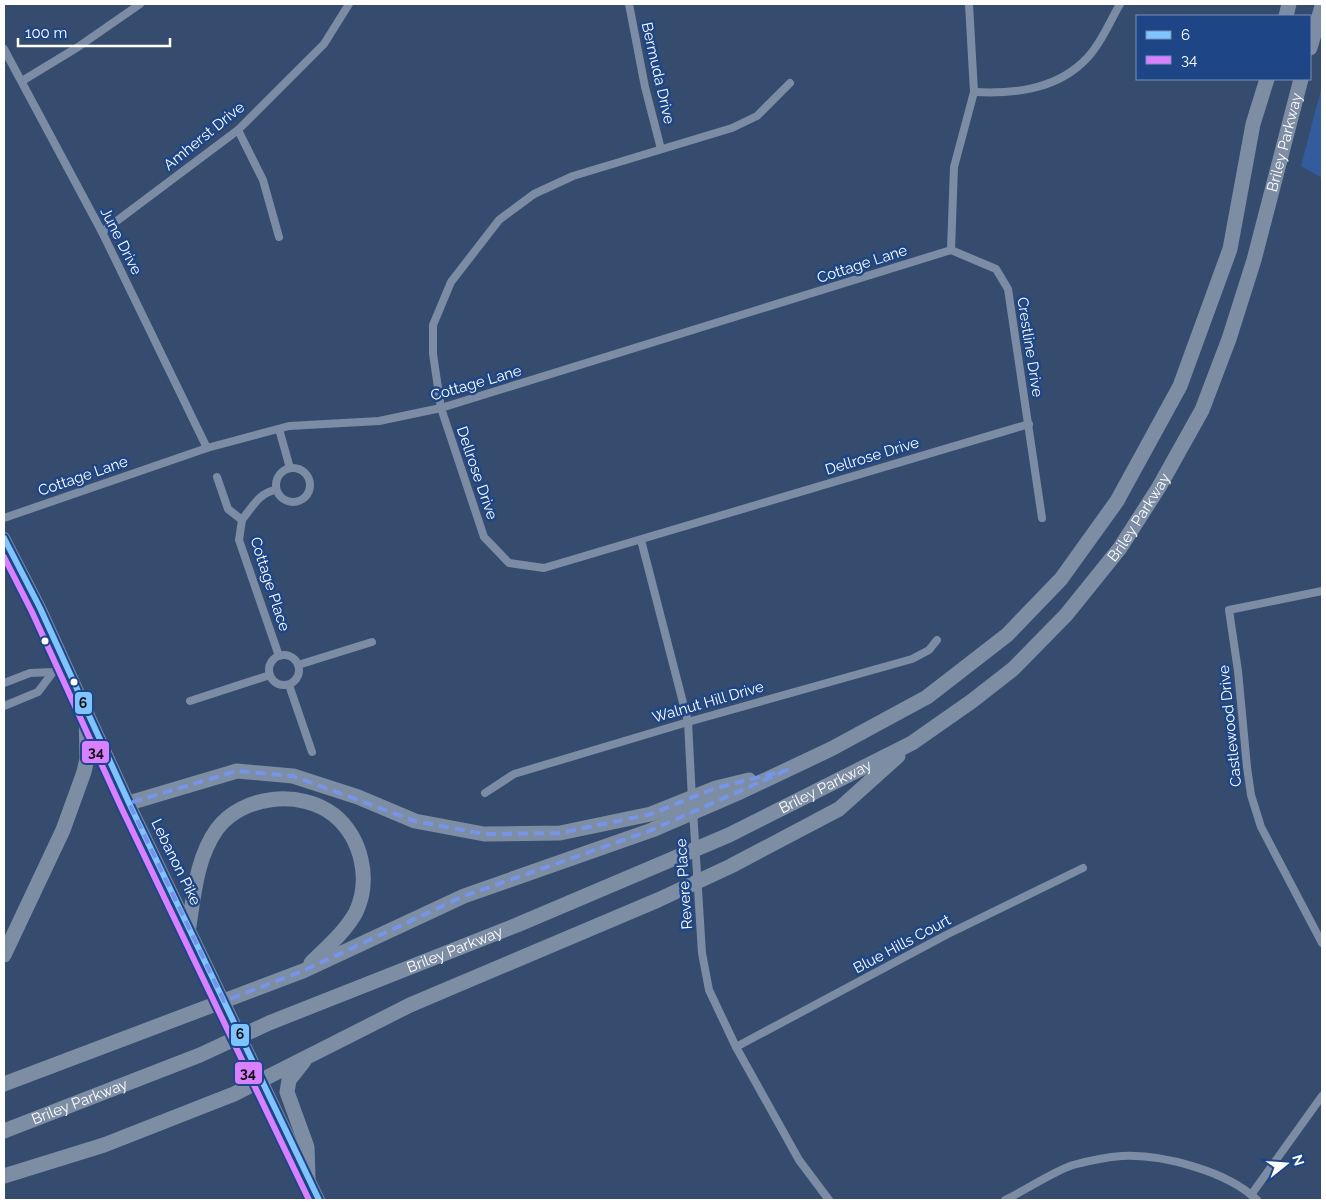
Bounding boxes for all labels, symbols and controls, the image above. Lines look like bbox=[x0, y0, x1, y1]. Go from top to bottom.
scale bar bbox=[18, 15, 170, 47]
legend bbox=[1136, 15, 1311, 80]
street label: Bermuda Drive bbox=[638, 20, 678, 126]
text: 100 m bbox=[25, 24, 67, 42]
text: 6 bbox=[1181, 26, 1190, 44]
text: 34 bbox=[1181, 51, 1197, 69]
street label: Briley Parkway bbox=[1263, 91, 1306, 194]
street label: Amherst Drive bbox=[160, 98, 248, 174]
street label: June Drive bbox=[96, 204, 146, 278]
street label: Cottage Lane bbox=[815, 241, 910, 287]
street label: Crestline Drive bbox=[1013, 296, 1047, 398]
street label: Cottage Lane bbox=[428, 361, 524, 405]
street label: Dellrose Drive bbox=[453, 424, 501, 522]
street label: Dellrose Drive bbox=[823, 433, 921, 479]
street label: Cottage Lane bbox=[36, 452, 130, 500]
street label: Briley Parkway bbox=[1104, 470, 1174, 565]
street label: Cottage Place bbox=[246, 535, 294, 633]
unlabelled marker bbox=[40, 636, 50, 646]
street label: Castlewood Drive bbox=[1215, 664, 1245, 788]
unlabelled marker bbox=[69, 677, 79, 687]
street label: Walnut Hill Drive bbox=[650, 677, 766, 727]
line badge: 6 bbox=[74, 691, 93, 715]
text: 6 bbox=[79, 695, 87, 711]
line badge: 34 bbox=[81, 740, 110, 764]
text: 34 bbox=[88, 744, 104, 760]
street label: Briley Parkway bbox=[776, 756, 875, 817]
street label: Lebanon Pike bbox=[147, 816, 205, 908]
street label: Revere Place bbox=[672, 838, 696, 930]
street label: Blue Hills Court bbox=[850, 911, 954, 977]
street label: Briley Parkway bbox=[404, 923, 505, 977]
line badge: 6 bbox=[230, 1023, 250, 1047]
text: 6 bbox=[236, 1026, 244, 1042]
line badge: 34 bbox=[234, 1061, 263, 1085]
text: 34 bbox=[240, 1065, 256, 1081]
street label: Briley Parkway bbox=[29, 1075, 130, 1128]
north arrow bbox=[1261, 1139, 1311, 1189]
text: N bbox=[1289, 1153, 1308, 1168]

